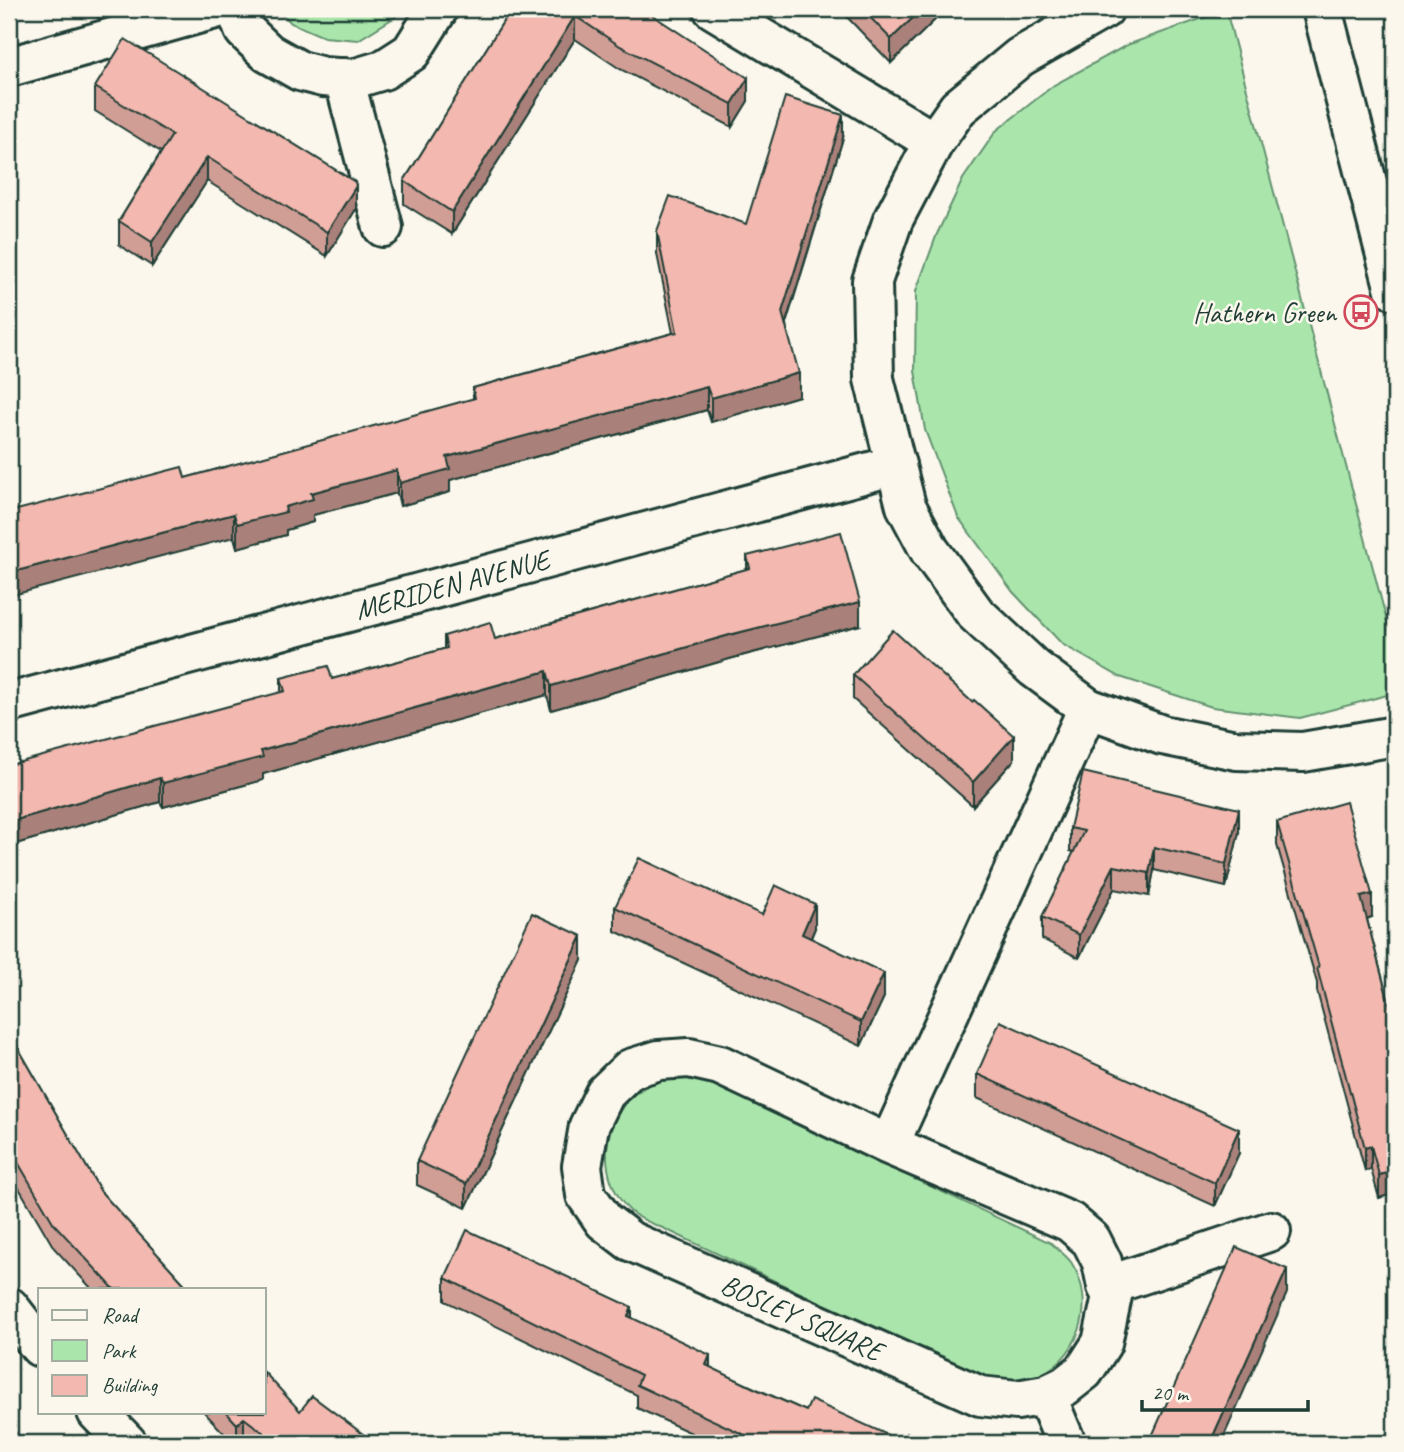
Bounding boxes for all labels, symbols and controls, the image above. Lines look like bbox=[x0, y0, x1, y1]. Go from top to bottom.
bus stop icon: Hathern Green bbox=[1342, 293, 1380, 331]
place label: Hathern Green bbox=[1193, 295, 1337, 330]
street label: MERIDEN AVENUE bbox=[351, 541, 556, 627]
street label: BOSLEY SQUARE bbox=[716, 1266, 891, 1370]
legend bbox=[38, 1288, 266, 1414]
text: Road bbox=[102, 1302, 141, 1328]
text: Park bbox=[102, 1338, 137, 1364]
scale bar bbox=[1142, 1368, 1308, 1412]
text: Building bbox=[102, 1372, 159, 1398]
text: 20 m bbox=[1152, 1380, 1190, 1406]

